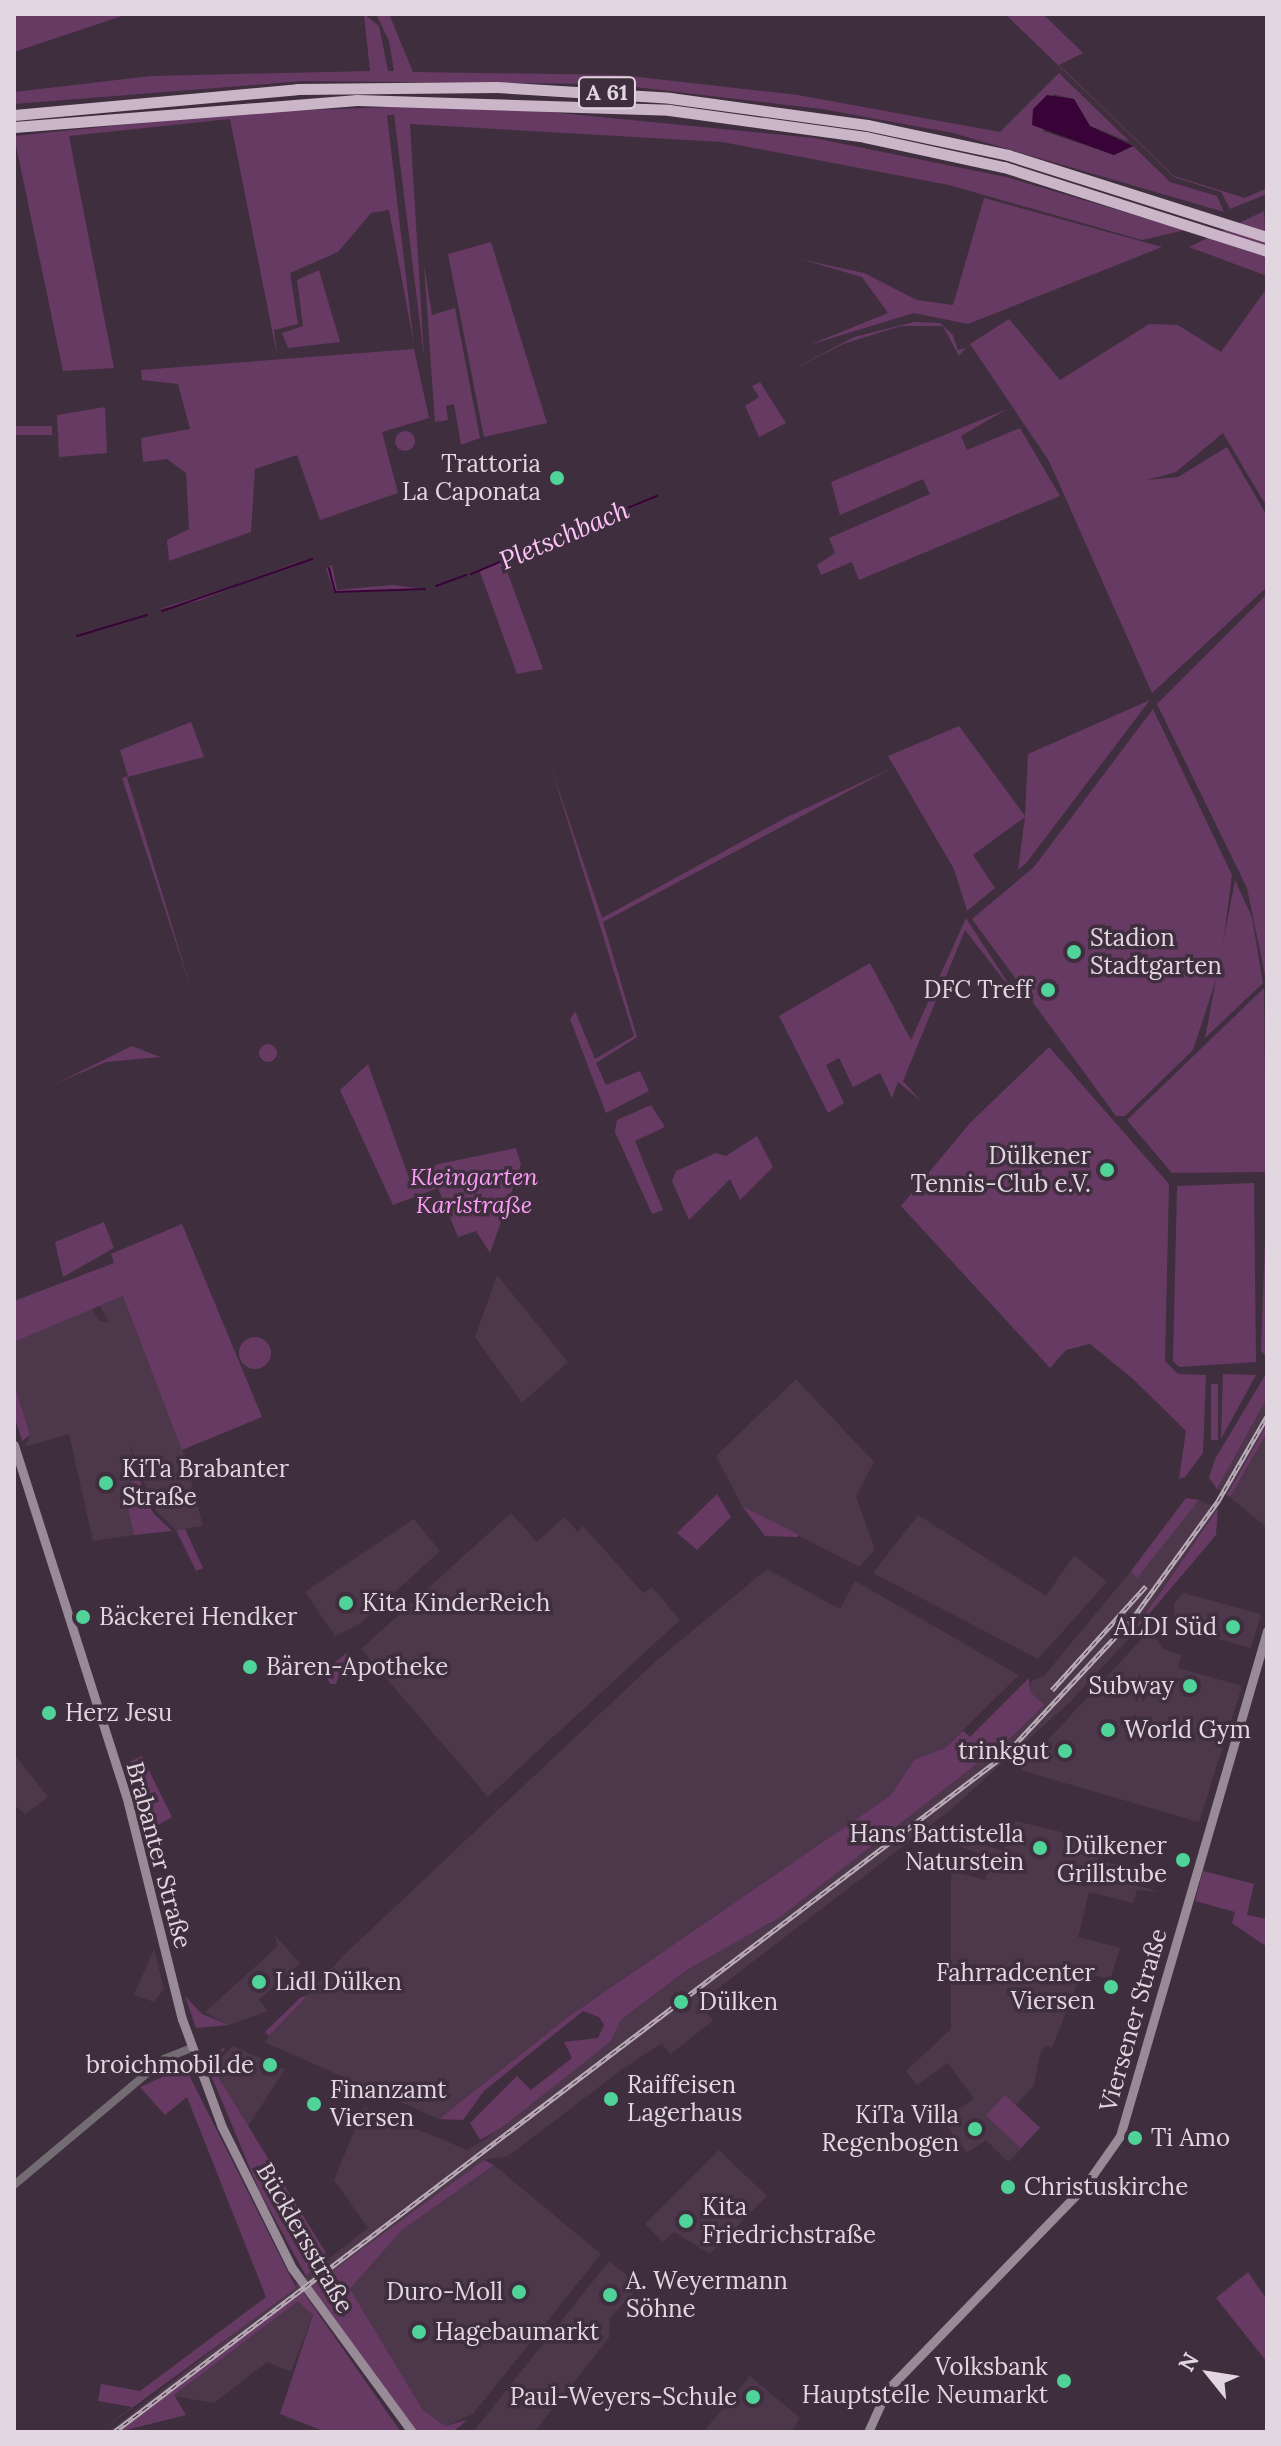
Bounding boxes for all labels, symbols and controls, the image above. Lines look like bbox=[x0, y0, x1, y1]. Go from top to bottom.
road number: A 61 bbox=[577, 75, 637, 111]
place label: Trattoria La Caponata bbox=[402, 450, 541, 506]
marker: Trattoria La Caponata bbox=[548, 469, 566, 487]
water label: Pletschbach bbox=[495, 494, 633, 576]
place label: Stadion Stadtgarten bbox=[1090, 924, 1222, 980]
marker: Stadion Stadtgarten bbox=[1065, 943, 1083, 961]
place label: DFC Treff bbox=[924, 976, 1032, 1004]
marker: DFC Treff bbox=[1039, 981, 1057, 999]
place label: Dülkener Tennis-Club e.V. bbox=[911, 1142, 1091, 1198]
marker: Dülkener Tennis-Club e.V. bbox=[1098, 1161, 1116, 1179]
park label: Kleingarten Karlstraße bbox=[410, 1163, 538, 1219]
place label: KiTa Brabanter Straße bbox=[122, 1455, 289, 1511]
marker: KiTa Brabanter Straße bbox=[97, 1474, 115, 1492]
place label: Kita KinderReich bbox=[362, 1589, 550, 1617]
marker: Kita KinderReich bbox=[337, 1594, 355, 1612]
place label: Bäckerei Hendker bbox=[99, 1603, 297, 1631]
marker: Bäckerei Hendker bbox=[74, 1608, 92, 1626]
place label: ALDI Süd bbox=[1114, 1613, 1217, 1641]
marker: ALDI Süd bbox=[1224, 1618, 1242, 1636]
place label: Bären-Apotheke bbox=[266, 1653, 448, 1681]
marker: Bären-Apotheke bbox=[241, 1658, 259, 1676]
place label: Subway bbox=[1089, 1672, 1174, 1700]
marker: Subway bbox=[1181, 1677, 1199, 1695]
place label: Herz Jesu bbox=[65, 1699, 172, 1727]
marker: Herz Jesu bbox=[40, 1704, 58, 1722]
place label: World Gym bbox=[1124, 1716, 1251, 1744]
marker: World Gym bbox=[1099, 1721, 1117, 1739]
place label: trinkgut bbox=[958, 1737, 1049, 1765]
marker: trinkgut bbox=[1056, 1742, 1074, 1760]
street label: Brabanter Straße bbox=[120, 1759, 198, 1951]
place label: Hans Battistella Naturstein bbox=[850, 1820, 1024, 1876]
place label: Dülkener Grillstube bbox=[1057, 1832, 1167, 1888]
marker: Hans Battistella Naturstein bbox=[1031, 1839, 1049, 1857]
marker: Dülkener Grillstube bbox=[1174, 1851, 1192, 1869]
street label: Viersener Straße bbox=[1093, 1925, 1173, 2115]
place label: Fahrradcenter Viersen bbox=[936, 1959, 1095, 2015]
place label: Lidl Dülken bbox=[275, 1968, 402, 1996]
marker: Lidl Dülken bbox=[250, 1973, 268, 1991]
marker: Fahrradcenter Viersen bbox=[1102, 1978, 1120, 1996]
place label: Dülken bbox=[699, 1988, 778, 2016]
marker: Dülken bbox=[670, 1991, 692, 2013]
place label: broichmobil.de bbox=[86, 2051, 254, 2079]
marker: broichmobil.de bbox=[261, 2056, 279, 2074]
place label: Raiffeisen Lagerhaus bbox=[627, 2071, 742, 2127]
place label: Finanzamt Viersen bbox=[330, 2076, 446, 2132]
marker: Raiffeisen Lagerhaus bbox=[602, 2090, 620, 2108]
marker: Finanzamt Viersen bbox=[305, 2095, 323, 2113]
place label: KiTa Villa Regenbogen bbox=[822, 2101, 959, 2157]
marker: KiTa Villa Regenbogen bbox=[966, 2120, 984, 2138]
place label: Ti Amo bbox=[1151, 2124, 1230, 2152]
marker: Ti Amo bbox=[1126, 2129, 1144, 2147]
street label: Bücklersstraße bbox=[250, 2158, 360, 2318]
place label: Christuskirche bbox=[1024, 2173, 1188, 2201]
marker: Christuskirche bbox=[999, 2178, 1017, 2196]
place label: Kita Friedrichstraße bbox=[702, 2193, 876, 2249]
marker: Kita Friedrichstraße bbox=[677, 2212, 695, 2230]
place label: A. Weyermann Söhne bbox=[626, 2267, 788, 2323]
place label: Duro-Moll bbox=[386, 2278, 503, 2306]
marker: Duro-Moll bbox=[510, 2283, 528, 2301]
marker: A. Weyermann Söhne bbox=[601, 2286, 619, 2304]
place label: Hagebaumarkt bbox=[435, 2318, 599, 2346]
marker: Hagebaumarkt bbox=[410, 2323, 428, 2341]
north arrow bbox=[1169, 2334, 1249, 2414]
text: N bbox=[1172, 2348, 1205, 2376]
place label: Volksbank Hauptstelle Neumarkt bbox=[802, 2353, 1048, 2409]
marker: Volksbank Hauptstelle Neumarkt bbox=[1055, 2372, 1073, 2390]
place label: Paul-Weyers-Schule bbox=[510, 2383, 737, 2411]
marker: Paul-Weyers-Schule bbox=[744, 2388, 762, 2406]

